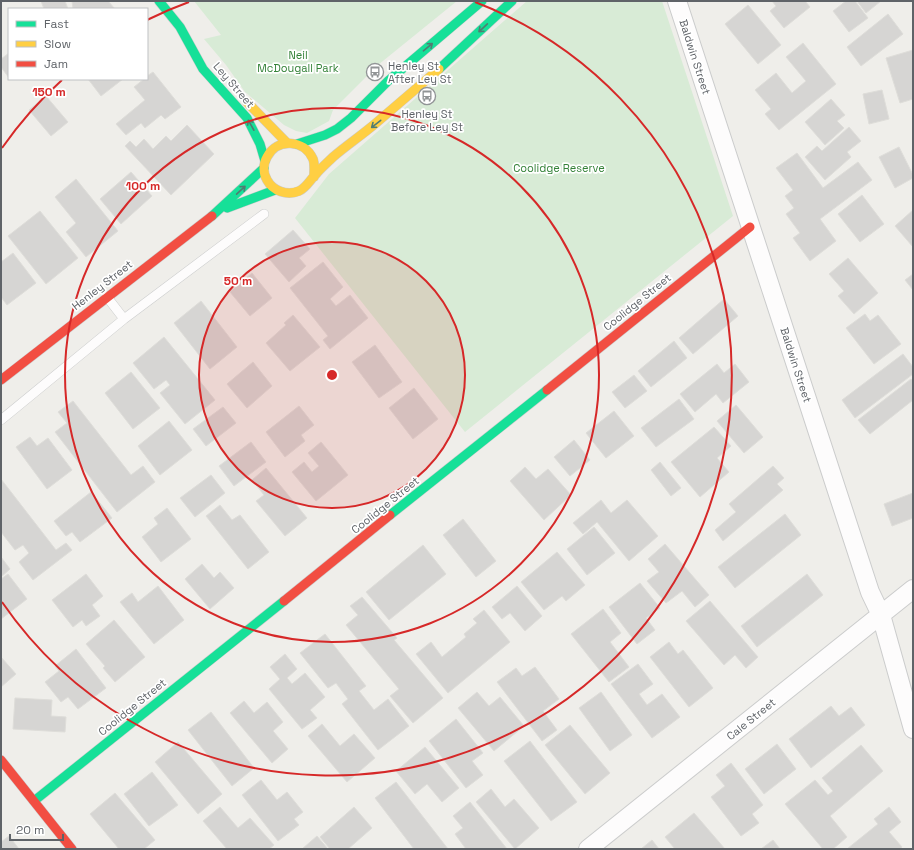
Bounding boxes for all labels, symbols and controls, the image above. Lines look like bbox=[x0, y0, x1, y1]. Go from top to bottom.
legend bbox=[8, 8, 148, 80]
text: Fast bbox=[44, 16, 69, 32]
street label: Baldwin Street bbox=[676, 18, 714, 96]
one-way arrow bbox=[478, 23, 488, 32]
text: Slow bbox=[44, 36, 71, 52]
one-way arrow bbox=[423, 42, 433, 52]
park label: Neil McDougall Park bbox=[257, 48, 339, 75]
text: Jam bbox=[44, 56, 68, 72]
street label: Ley Street bbox=[210, 59, 258, 111]
place label: Henley St After Ley St bbox=[388, 59, 452, 86]
bus stop icon: Henley St After Ley St bbox=[365, 62, 385, 82]
text: 150 m bbox=[32, 84, 66, 100]
bus stop icon: Henley St Before Ley St bbox=[417, 86, 437, 106]
place label: Henley St Before Ley St bbox=[391, 107, 463, 134]
one-way arrow bbox=[246, 119, 254, 131]
one-way arrow bbox=[371, 119, 382, 128]
park label: Coolidge Reserve bbox=[513, 161, 605, 175]
text: 100 m bbox=[126, 178, 160, 194]
one-way arrow bbox=[236, 185, 246, 194]
street label: Henley Street bbox=[69, 257, 135, 313]
street label: Coolidge Street bbox=[600, 270, 674, 334]
text: 50 m bbox=[224, 273, 252, 289]
street label: Baldwin Street bbox=[777, 326, 815, 404]
centre of rings bbox=[325, 368, 339, 382]
street label: Coolidge Street bbox=[348, 473, 422, 537]
street label: Coolidge Street bbox=[95, 675, 169, 739]
street label: Cale Street bbox=[724, 695, 778, 743]
scale bar bbox=[10, 816, 63, 842]
text: 20 m bbox=[16, 822, 44, 838]

